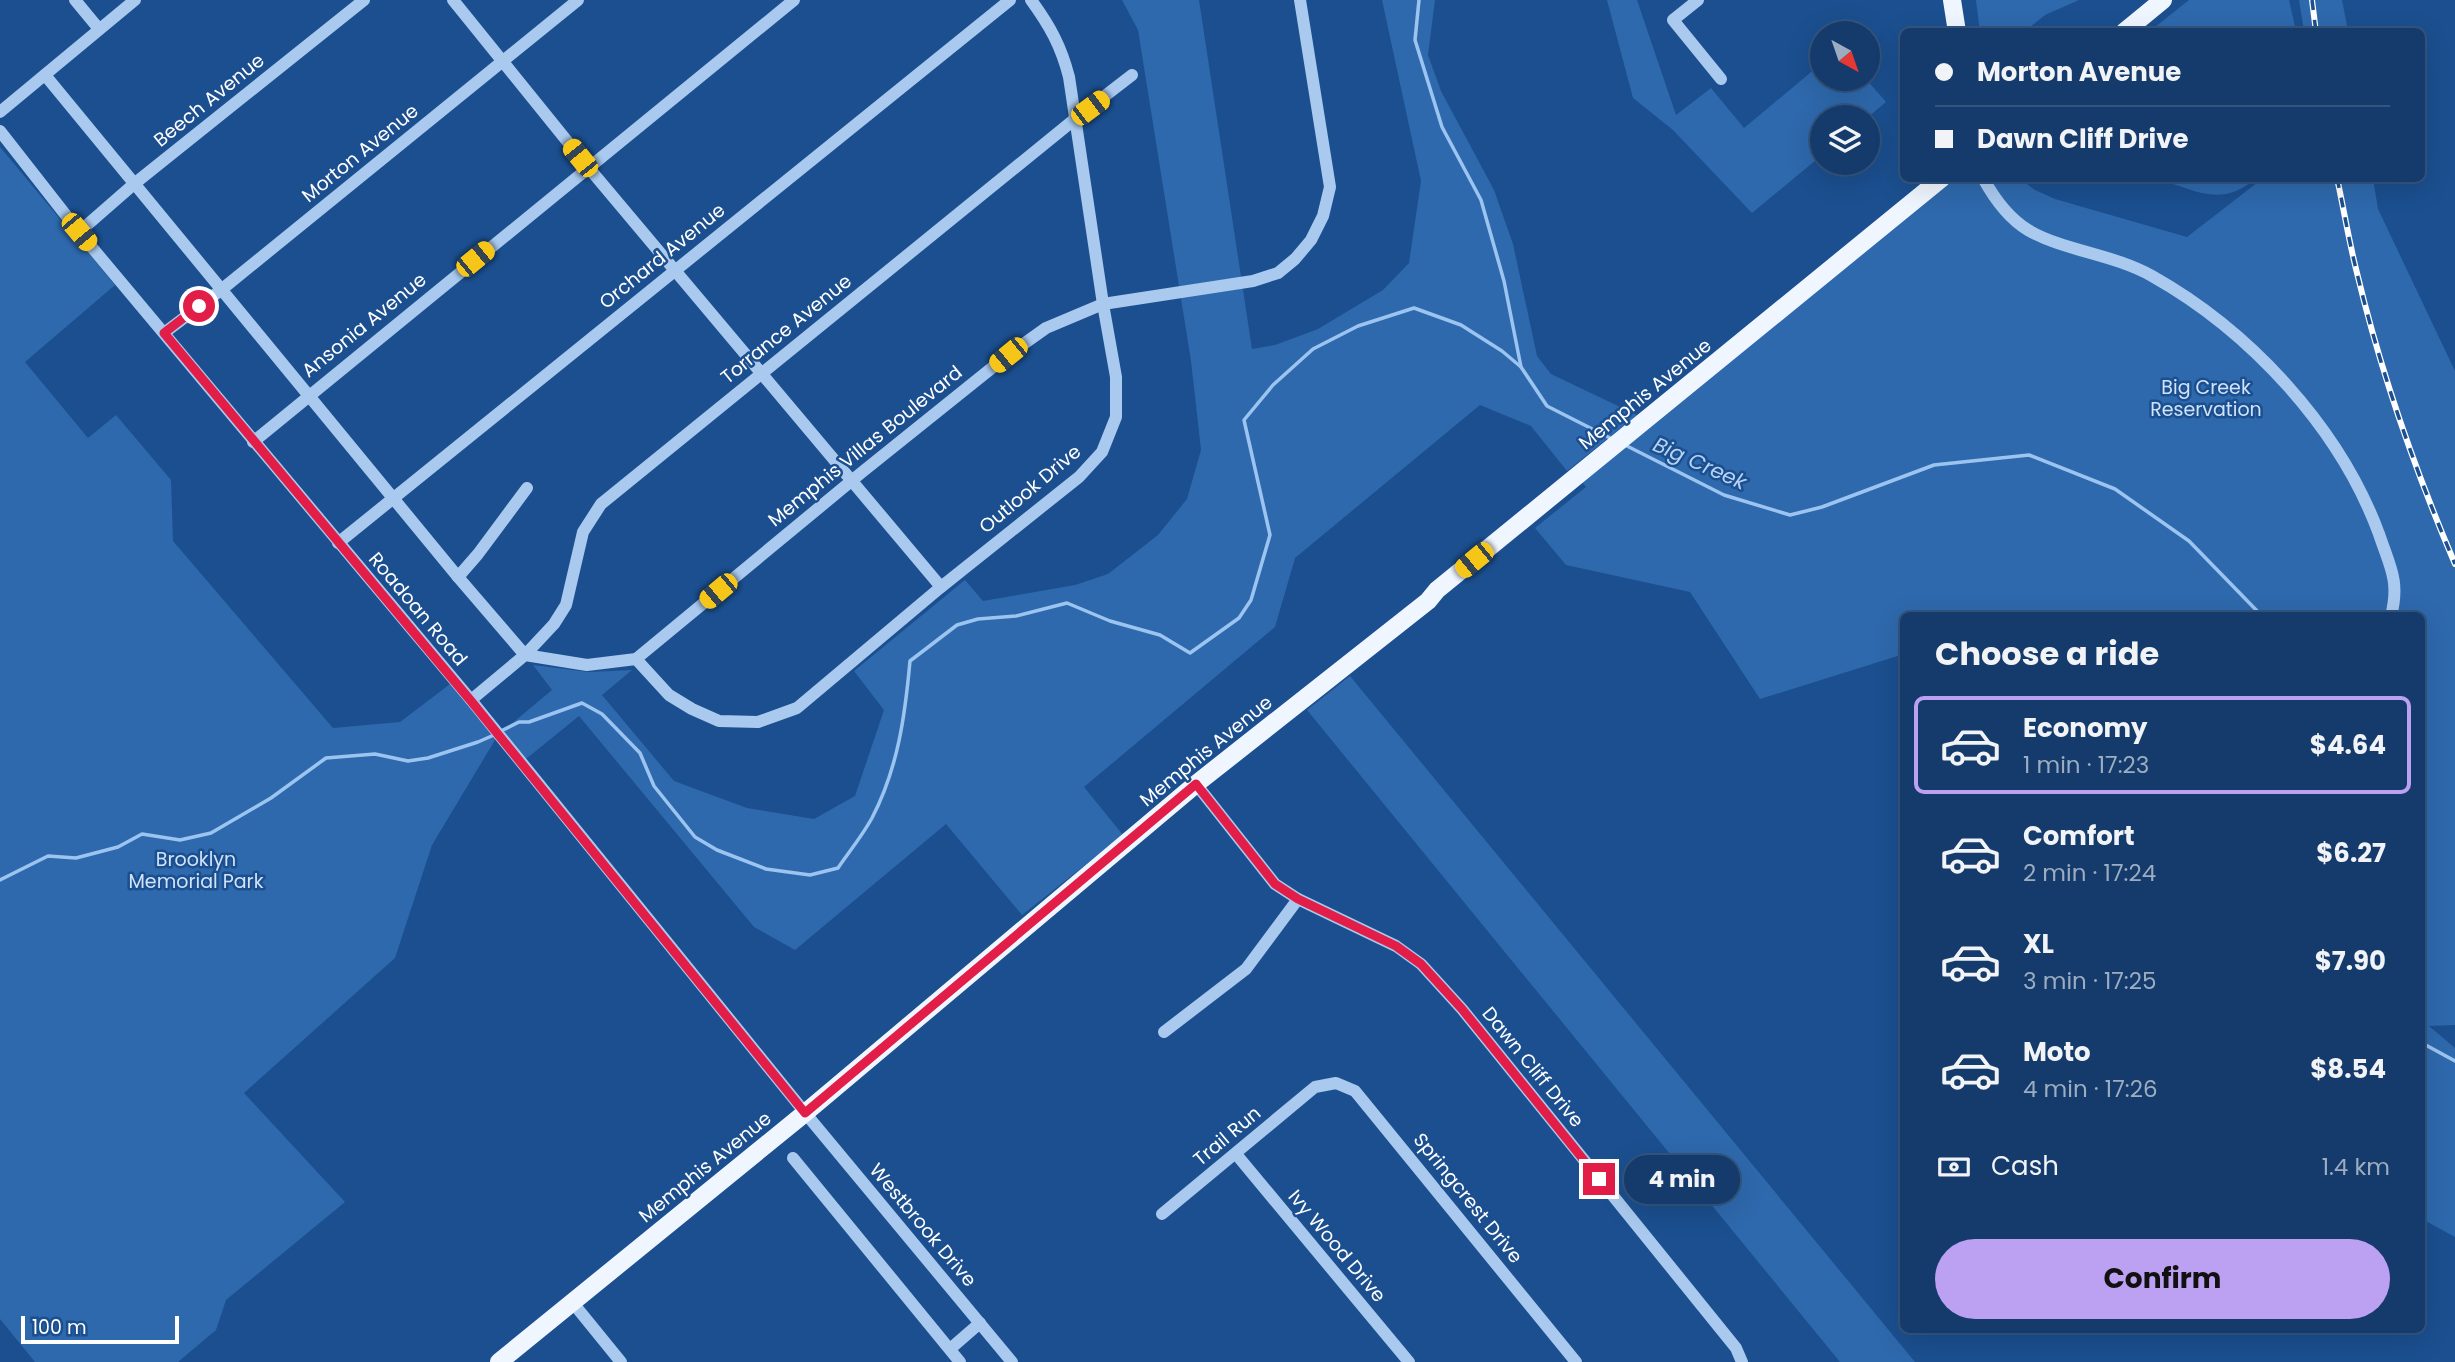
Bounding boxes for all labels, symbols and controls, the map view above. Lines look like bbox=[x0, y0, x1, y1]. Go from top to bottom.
north arrow bbox=[1810, 21, 1880, 91]
map controls bbox=[1810, 21, 1880, 175]
street label: Beech Avenue bbox=[148, 47, 270, 153]
text: Morton Avenue bbox=[1977, 54, 2181, 90]
car bbox=[1067, 87, 1114, 129]
street label: Morton Avenue bbox=[296, 97, 424, 209]
button: layers bbox=[1810, 105, 1880, 175]
text: Dawn Cliff Drive bbox=[1977, 121, 2188, 157]
car bbox=[559, 135, 602, 181]
street label: Orchard Avenue bbox=[593, 197, 731, 315]
car bbox=[58, 209, 101, 255]
car bbox=[453, 238, 498, 280]
street label: Ansonia Avenue bbox=[296, 266, 432, 384]
street label: Torrance Avenue bbox=[715, 268, 857, 390]
route start bbox=[183, 290, 215, 322]
street label: Memphis Avenue bbox=[1573, 332, 1717, 456]
car bbox=[986, 334, 1031, 376]
street label: Memphis Villas Boulevard bbox=[762, 359, 968, 533]
park label: Big Creek Reservation bbox=[2150, 374, 2262, 423]
water label: Big Creek bbox=[1649, 430, 1752, 497]
street label: Outlook Drive bbox=[973, 438, 1087, 540]
car bbox=[1452, 539, 1497, 581]
street label: Roadoan Road bbox=[362, 546, 474, 672]
car bbox=[696, 569, 741, 613]
text: Choose a ride bbox=[1935, 631, 2159, 676]
street label: Memphis Avenue bbox=[1134, 689, 1278, 813]
text: Economy bbox=[2023, 710, 2147, 746]
icon: car bbox=[1939, 714, 2002, 777]
text: $4.64 bbox=[2310, 727, 2386, 763]
text: 1 min · 17:23 bbox=[2023, 749, 2149, 781]
text: Comfort bbox=[2023, 818, 2135, 854]
icon: car bbox=[1939, 822, 2002, 885]
text: $6.27 bbox=[2316, 835, 2386, 871]
park label: Brooklyn Memorial Park bbox=[129, 846, 264, 895]
text: 2 min · 17:24 bbox=[2023, 857, 2156, 889]
text: XL bbox=[2023, 926, 2054, 962]
icon: car bbox=[1939, 930, 2002, 993]
text: $7.90 bbox=[2315, 943, 2386, 979]
text: 3 min · 17:25 bbox=[2023, 965, 2156, 997]
street label: Dawn Cliff Drive bbox=[1476, 1001, 1590, 1133]
text: Moto bbox=[2023, 1034, 2091, 1070]
icon: car bbox=[1939, 1038, 2002, 1101]
text: $8.54 bbox=[2310, 1051, 2386, 1087]
text: 4 min · 17:26 bbox=[2023, 1073, 2157, 1105]
street label: Trail Run bbox=[1187, 1100, 1267, 1172]
street label: Memphis Avenue bbox=[633, 1105, 777, 1229]
street label: Springcrest Drive bbox=[1407, 1127, 1529, 1269]
icon: cash bbox=[1935, 1148, 1973, 1186]
text: Cash bbox=[1991, 1148, 2059, 1184]
text: 1.4 km bbox=[2322, 1151, 2390, 1183]
callout: 4 min bbox=[1624, 1154, 1739, 1204]
street label: Westbrook Drive bbox=[863, 1157, 983, 1293]
route end bbox=[1583, 1163, 1615, 1195]
text: 4 min bbox=[1648, 1163, 1716, 1195]
street label: Ivy Wood Drive bbox=[1282, 1184, 1392, 1308]
button: Confirm bbox=[1935, 1239, 2390, 1319]
scale bar bbox=[21, 1313, 178, 1345]
text: 100 m bbox=[32, 1314, 87, 1341]

